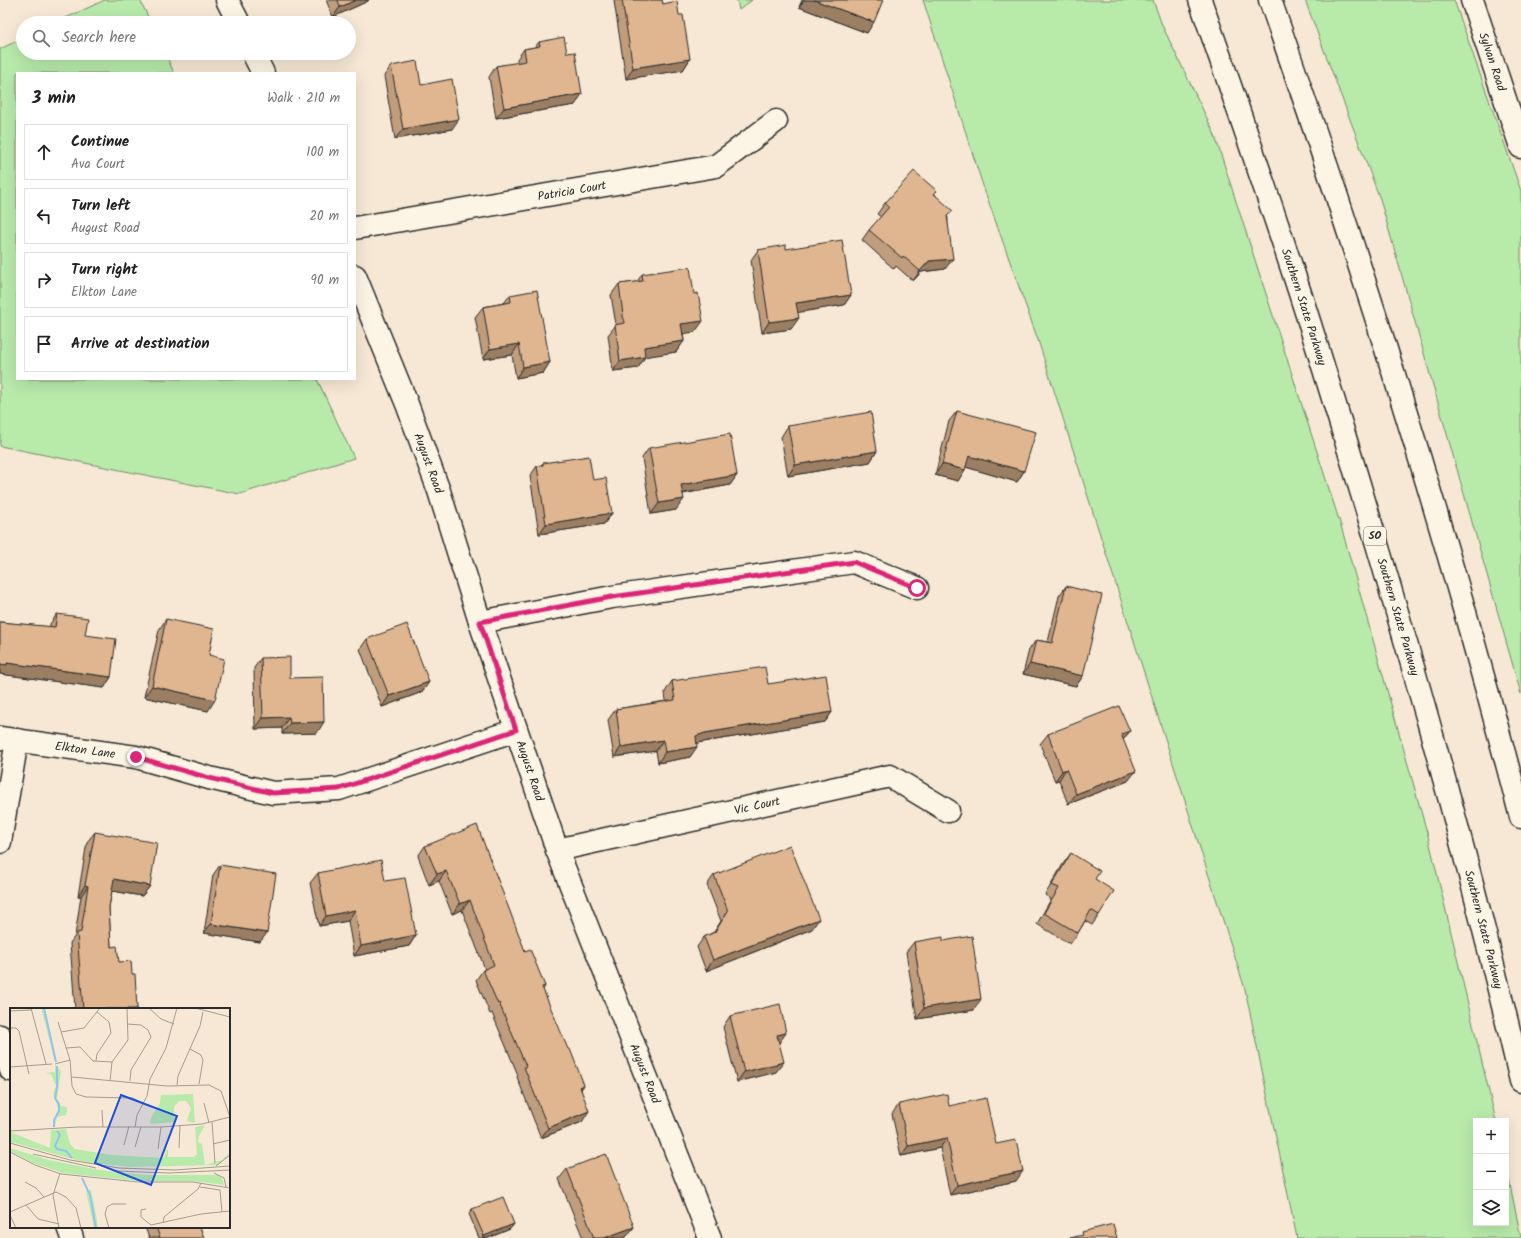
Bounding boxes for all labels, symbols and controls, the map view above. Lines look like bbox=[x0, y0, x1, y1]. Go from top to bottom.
search box bbox=[16, 16, 356, 60]
text: Search here bbox=[62, 26, 136, 50]
icon: search bbox=[30, 27, 52, 49]
street label: Sylvan Road bbox=[1474, 30, 1512, 95]
text: 3 min bbox=[32, 85, 76, 112]
text: Walk · 210 m bbox=[267, 88, 340, 109]
text: Continue bbox=[71, 130, 129, 154]
icon: ahead bbox=[33, 141, 55, 163]
text: 100 m bbox=[306, 142, 339, 163]
text: Ava Court bbox=[71, 154, 125, 175]
street label: Patricia Court bbox=[536, 175, 608, 206]
text: Turn left bbox=[71, 194, 131, 218]
icon: left bbox=[33, 205, 55, 227]
text: 20 m bbox=[309, 206, 339, 227]
text: August Road bbox=[71, 218, 139, 239]
street label: Southern State Parkway bbox=[1276, 246, 1332, 368]
text: Turn right bbox=[71, 258, 138, 282]
icon: right bbox=[33, 269, 55, 291]
text: 90 m bbox=[311, 270, 339, 291]
text: Elkton Lane bbox=[71, 282, 137, 303]
text: Arrive at destination bbox=[71, 332, 210, 356]
icon: arrive bbox=[33, 333, 55, 355]
street label: August Road bbox=[409, 430, 449, 497]
road number: SO bbox=[1364, 527, 1386, 545]
street label: Southern State Parkway bbox=[1372, 556, 1424, 678]
route start bbox=[908, 579, 926, 597]
street label: Elkton Lane bbox=[54, 736, 117, 764]
street label: August Road bbox=[511, 738, 550, 805]
route end bbox=[127, 748, 145, 766]
street label: Vic Court bbox=[732, 791, 782, 820]
street label: Southern State Parkway bbox=[1459, 868, 1508, 991]
inset map bbox=[10, 1008, 230, 1228]
street label: August Road bbox=[625, 1041, 666, 1107]
map controls bbox=[1473, 1118, 1509, 1226]
button: + bbox=[1473, 1118, 1509, 1154]
button: − bbox=[1473, 1154, 1509, 1190]
button: layers bbox=[1473, 1190, 1509, 1226]

